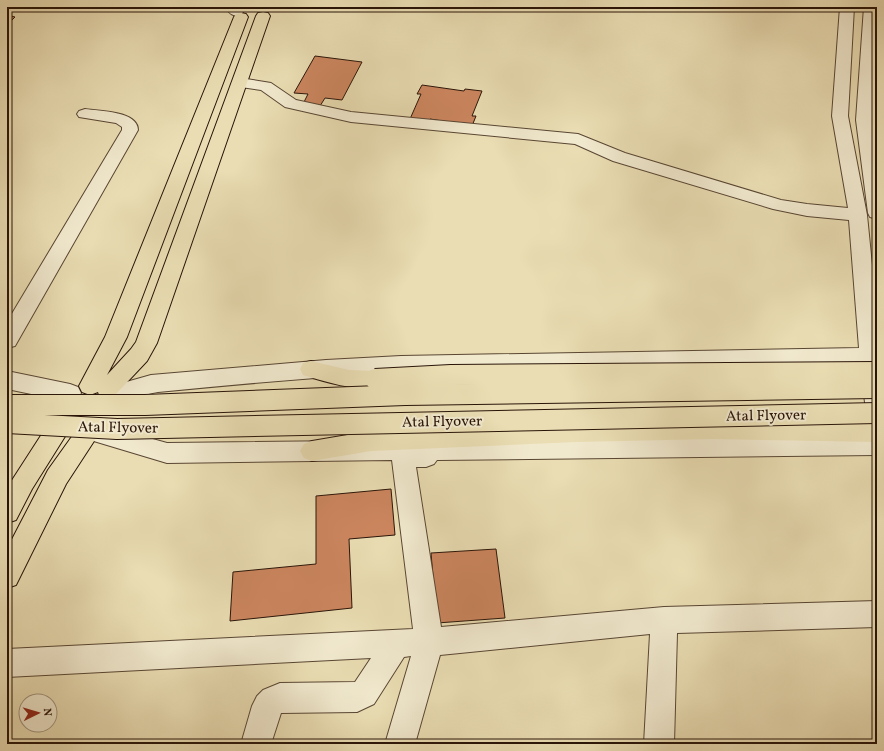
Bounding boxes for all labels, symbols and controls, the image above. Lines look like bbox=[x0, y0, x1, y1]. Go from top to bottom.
street label: Atal Flyover bbox=[726, 405, 806, 428]
street label: Atal Flyover bbox=[402, 411, 482, 434]
street label: Atal Flyover bbox=[78, 417, 158, 440]
north arrow bbox=[18, 693, 58, 733]
text: N bbox=[39, 708, 54, 717]

